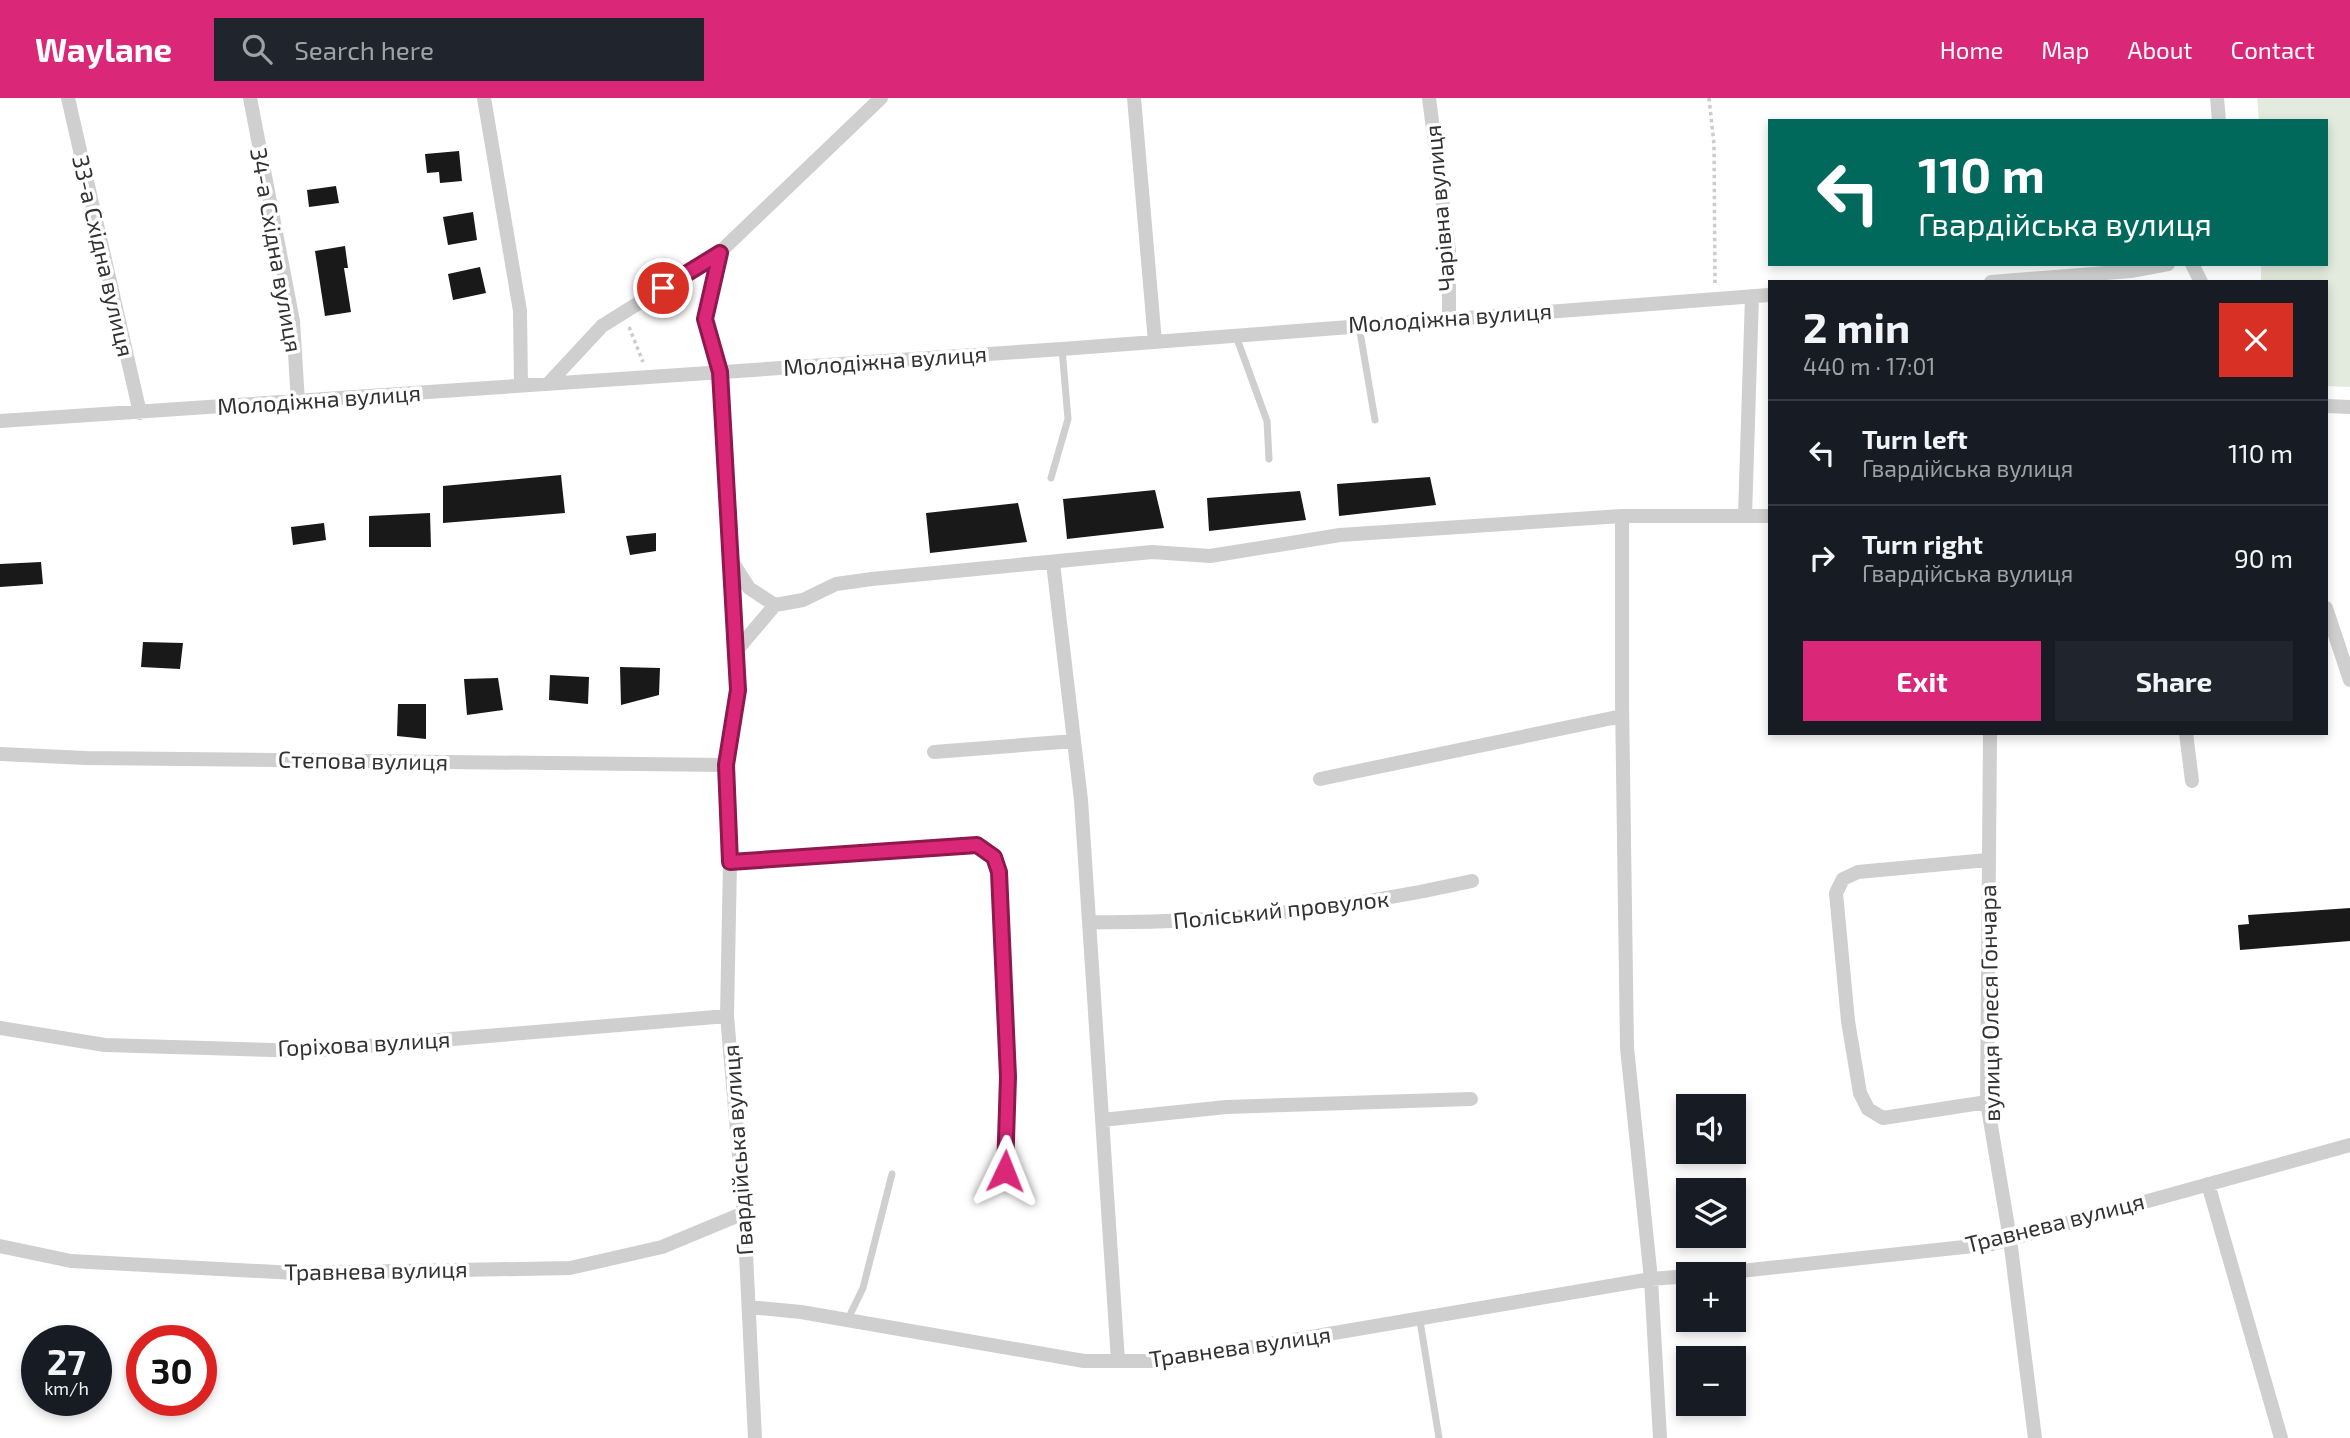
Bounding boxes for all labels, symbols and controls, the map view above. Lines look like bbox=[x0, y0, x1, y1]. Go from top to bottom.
search box bbox=[214, 18, 704, 81]
text: Waylane bbox=[35, 29, 172, 69]
icon: search bbox=[238, 30, 276, 68]
text: Search here bbox=[294, 34, 434, 65]
text: Home bbox=[1940, 35, 2003, 64]
text: Map bbox=[2041, 35, 2089, 64]
text: About bbox=[2127, 35, 2193, 64]
text: Contact bbox=[2231, 35, 2315, 64]
street label: Чарівна вулиця bbox=[1418, 124, 1461, 292]
text: 110 m bbox=[1918, 144, 2045, 203]
street label: 34-а Східна вулиця bbox=[244, 145, 309, 355]
icon: left bbox=[1803, 147, 1894, 238]
street label: 33-а Східна вулиця bbox=[66, 152, 141, 360]
text: Гвардійська вулиця bbox=[1918, 204, 2212, 242]
pin bbox=[633, 258, 693, 318]
icon: arrive bbox=[644, 269, 682, 307]
street label: Молодіжна вулиця bbox=[1347, 296, 1553, 339]
text: 2 min bbox=[1803, 301, 1910, 351]
button: close bbox=[2219, 303, 2293, 377]
street label: Молодіжна вулиця bbox=[782, 339, 988, 382]
text: 440 m · 17:01 bbox=[1803, 352, 1936, 380]
street label: Молодіжна вулиця bbox=[216, 378, 422, 421]
text: Turn left bbox=[1862, 423, 1968, 454]
icon: left bbox=[1803, 434, 1841, 472]
text: 110 m bbox=[2228, 437, 2293, 468]
text: Гвардійська вулиця bbox=[1862, 454, 2073, 482]
text: Turn right bbox=[1862, 528, 1983, 559]
icon: right bbox=[1803, 539, 1841, 577]
text: 90 m bbox=[2234, 542, 2293, 573]
text: Гвардійська вулиця bbox=[1862, 559, 2073, 587]
button: Exit bbox=[1803, 641, 2041, 721]
button: Share bbox=[2055, 641, 2293, 721]
street label: Степова вулиця bbox=[278, 745, 448, 776]
street label: Поліський провулок bbox=[1172, 884, 1390, 935]
street label: вулиця Олеся Гончара bbox=[1973, 884, 2006, 1122]
street label: Горіхова вулиця bbox=[277, 1024, 451, 1063]
street label: Гвардійська вулиця bbox=[716, 1044, 759, 1256]
map controls bbox=[1676, 1094, 1746, 1416]
button: sound bbox=[1676, 1094, 1746, 1164]
position arrow bbox=[968, 1134, 1042, 1208]
button: layers bbox=[1676, 1178, 1746, 1248]
street label: Травнева вулиця bbox=[1962, 1186, 2147, 1259]
street label: Травнева вулиця bbox=[284, 1254, 468, 1287]
button: + bbox=[1676, 1262, 1746, 1332]
street label: Травнева вулиця bbox=[1147, 1319, 1333, 1374]
speed limit sign: 30 bbox=[126, 1325, 217, 1416]
text: 27 bbox=[47, 1340, 86, 1382]
button: − bbox=[1676, 1346, 1746, 1416]
text: km/h bbox=[44, 1377, 89, 1399]

